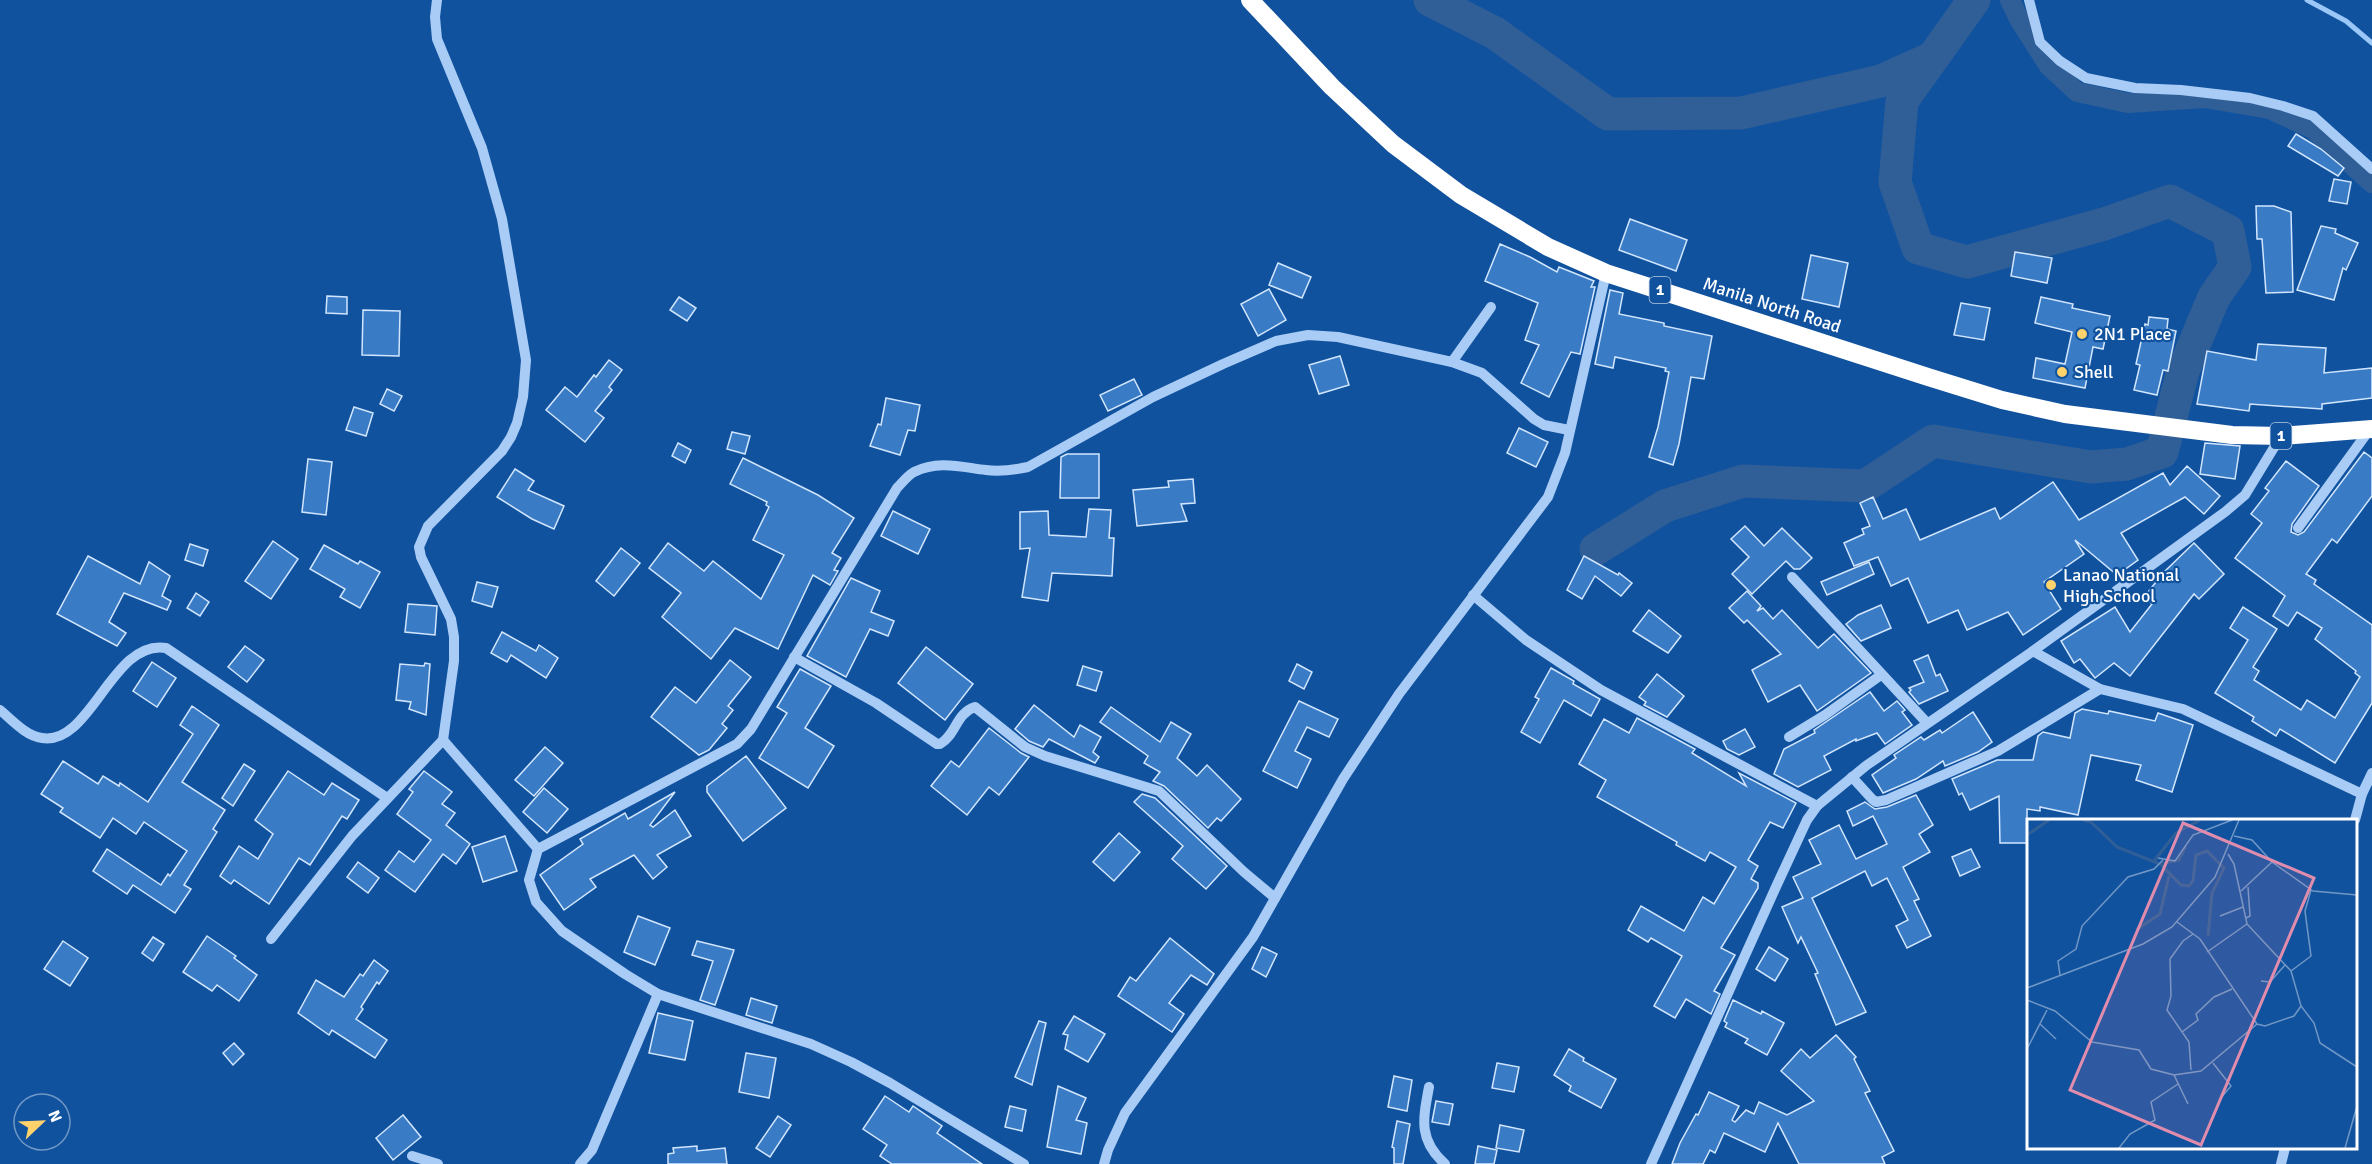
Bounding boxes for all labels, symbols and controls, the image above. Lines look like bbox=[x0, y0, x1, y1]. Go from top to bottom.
street label: Manila North Road bbox=[1700, 272, 1844, 338]
road number: 1 bbox=[1650, 277, 1670, 303]
place label: 2N1 Place bbox=[2094, 323, 2172, 345]
marker: 2N1 Place bbox=[2075, 327, 2089, 341]
place label: Shell bbox=[2074, 361, 2113, 383]
marker: Shell bbox=[2055, 365, 2069, 379]
road number: 1 bbox=[2270, 423, 2292, 449]
place label: Lanao National High School bbox=[2063, 564, 2180, 607]
marker: Lanao National High School bbox=[2044, 578, 2058, 592]
inset map bbox=[2027, 819, 2357, 1149]
north arrow bbox=[12, 1092, 72, 1152]
text: N bbox=[44, 1107, 66, 1126]

